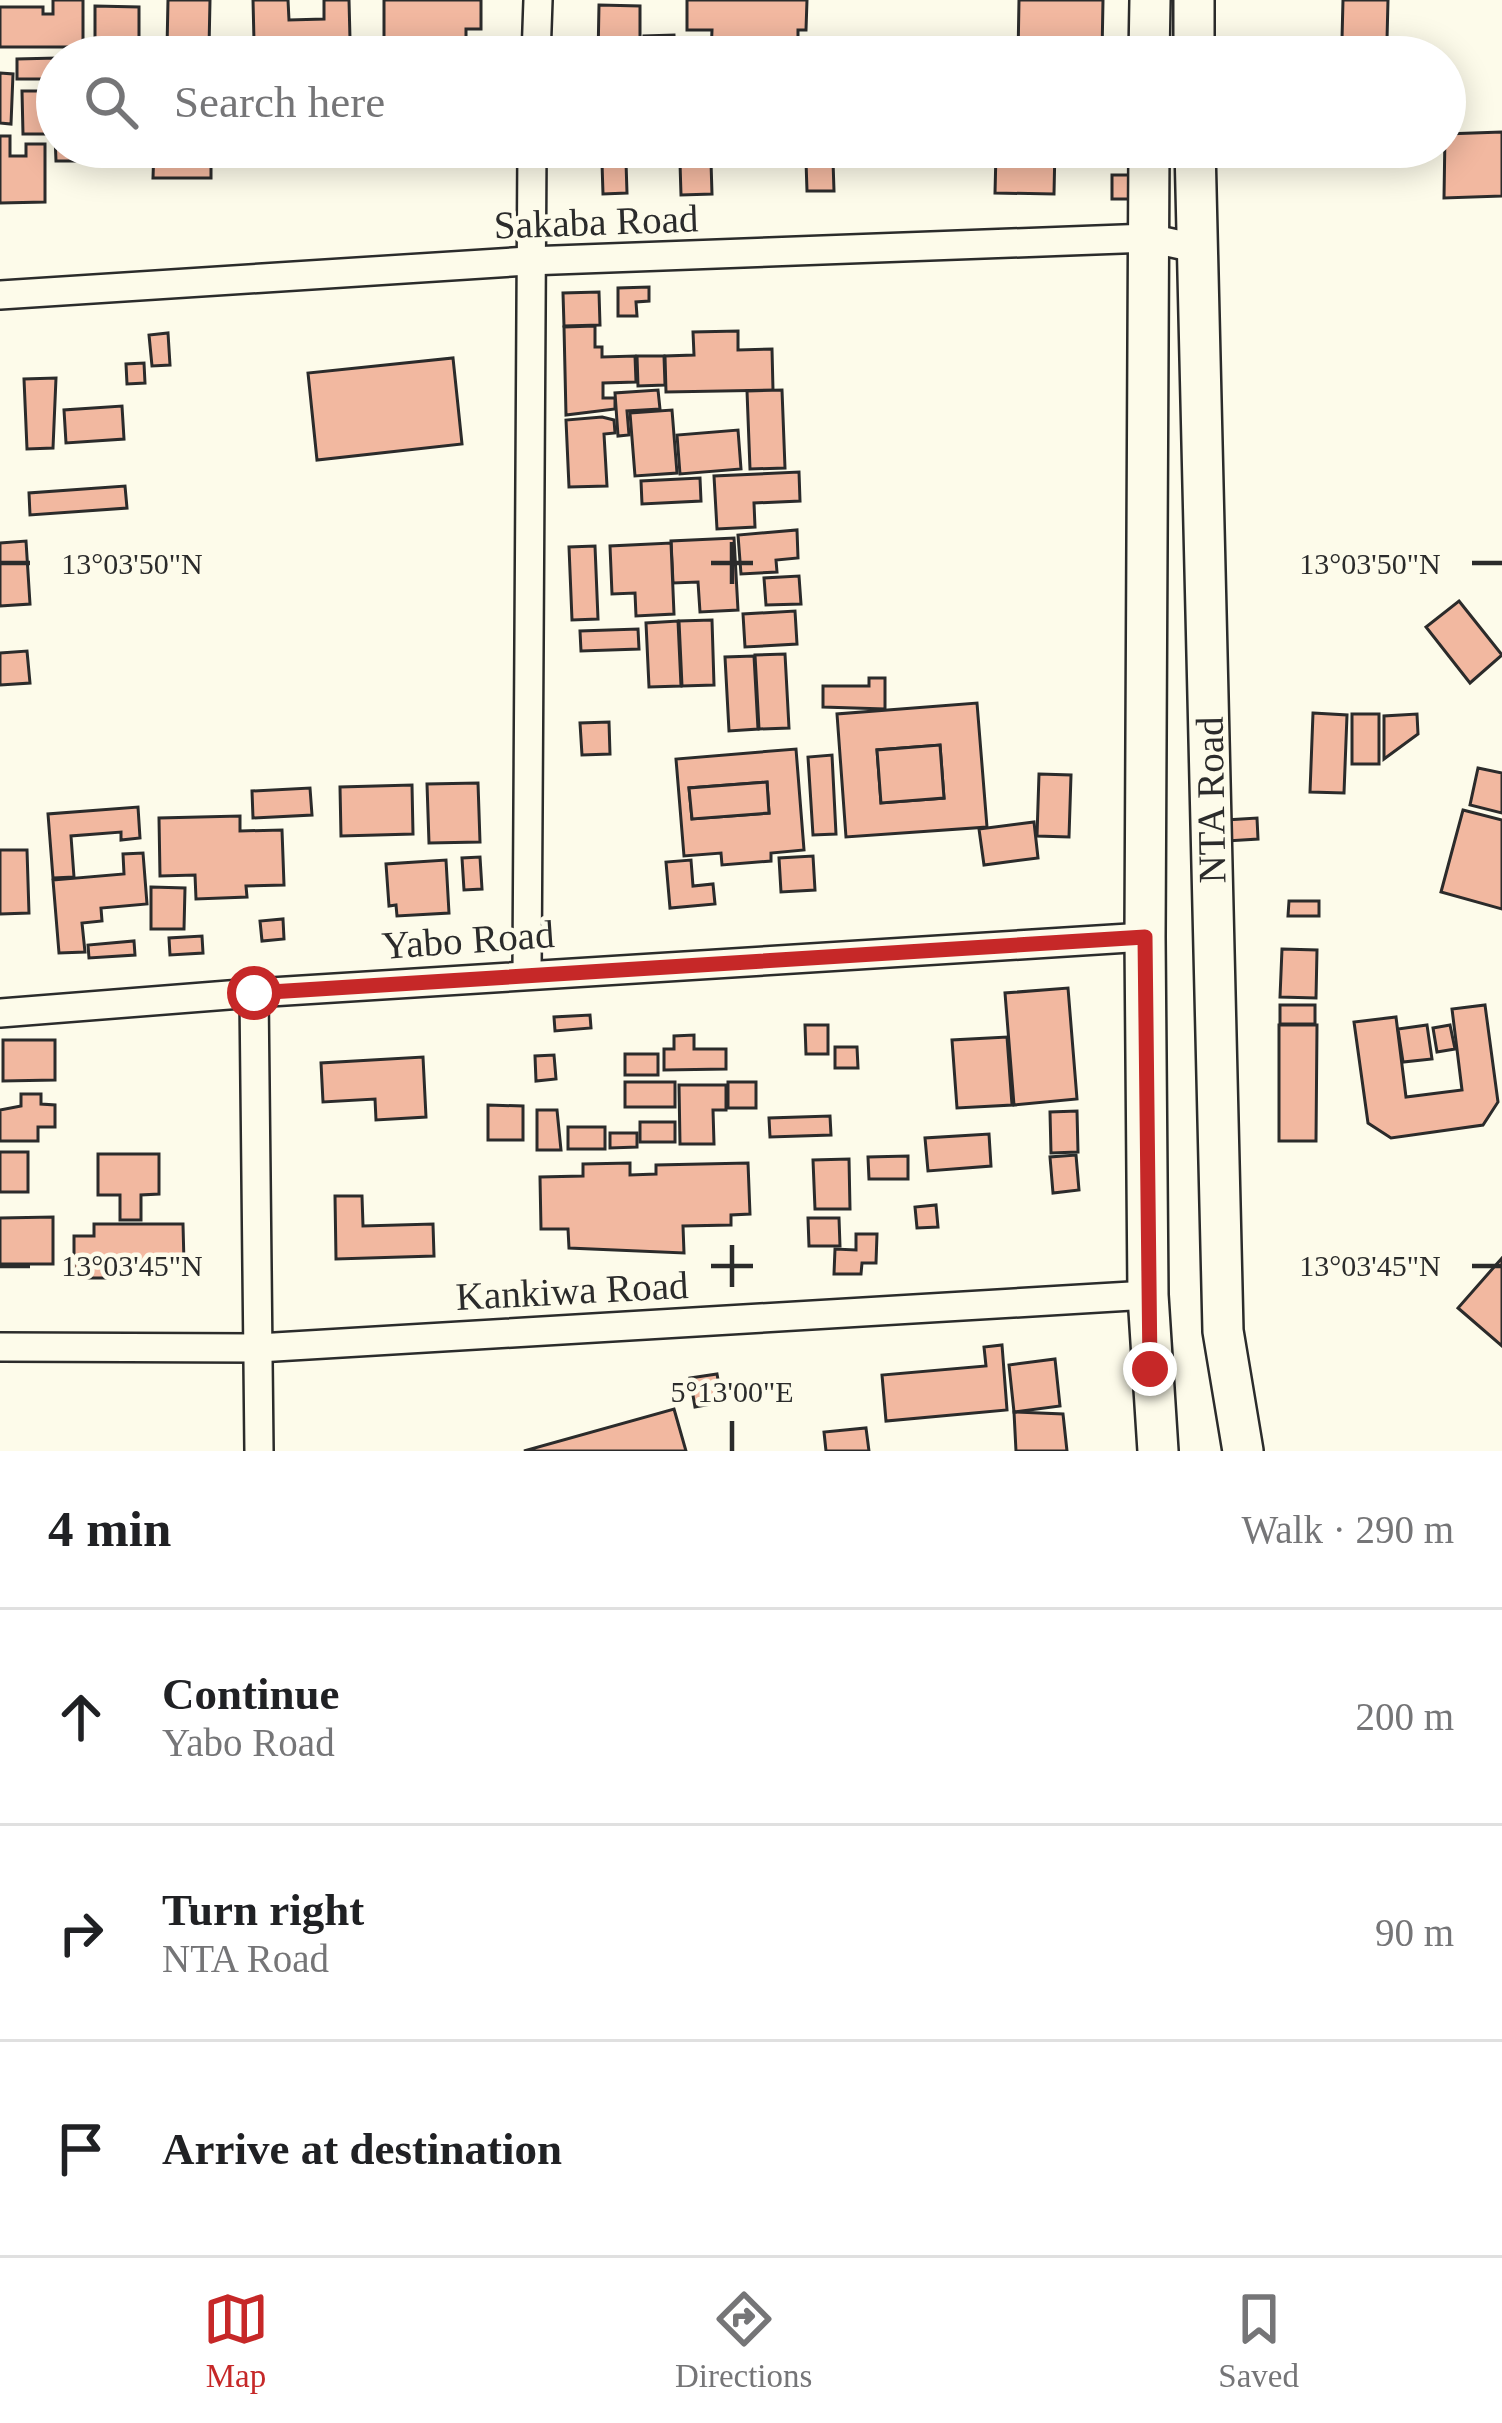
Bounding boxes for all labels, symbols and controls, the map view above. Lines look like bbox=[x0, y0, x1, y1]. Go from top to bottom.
search box bbox=[36, 36, 1466, 168]
icon: search bbox=[78, 69, 144, 135]
text: Search here bbox=[174, 77, 385, 127]
street label: Sakaba Road bbox=[493, 196, 700, 247]
text: 13°03'50"N bbox=[61, 547, 203, 580]
text: 13°03'50"N bbox=[1299, 547, 1441, 580]
street label: NTA Road bbox=[1188, 716, 1233, 884]
street label: Yabo Road bbox=[380, 912, 556, 967]
route start bbox=[227, 966, 281, 1020]
text: 13°03'45"N bbox=[61, 1249, 203, 1282]
text: 13°03'45"N bbox=[1299, 1249, 1441, 1282]
street label: Kankiwa Road bbox=[455, 1263, 690, 1318]
route end bbox=[1123, 1342, 1177, 1396]
text: 5°13'00"E bbox=[671, 1375, 793, 1408]
text: 4 min bbox=[48, 1501, 171, 1557]
text: Walk · 290 m bbox=[1242, 1508, 1454, 1551]
text: Continue bbox=[162, 1669, 340, 1719]
icon: ahead bbox=[48, 1684, 114, 1750]
text: 200 m bbox=[1355, 1695, 1454, 1738]
text: Yabo Road bbox=[162, 1721, 335, 1764]
text: Turn right bbox=[162, 1885, 364, 1935]
icon: right bbox=[48, 1900, 114, 1966]
text: 90 m bbox=[1375, 1911, 1454, 1954]
text: NTA Road bbox=[162, 1937, 329, 1980]
icon: arrive bbox=[48, 2116, 114, 2182]
text: Arrive at destination bbox=[162, 2124, 562, 2174]
tab: Map bbox=[203, 2286, 269, 2395]
tab: Directions bbox=[675, 2286, 812, 2395]
tab: Saved bbox=[1218, 2286, 1299, 2395]

